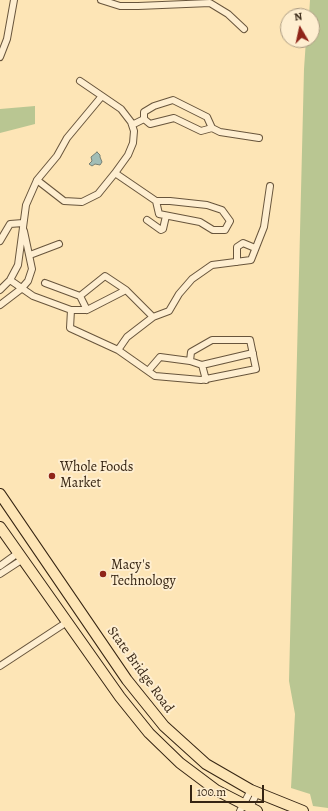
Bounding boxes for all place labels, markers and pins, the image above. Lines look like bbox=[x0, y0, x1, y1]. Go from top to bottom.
place label: Whole Foods Market bbox=[60, 460, 133, 492]
marker: Whole Foods Market bbox=[47, 471, 57, 481]
place label: Macy's Technology bbox=[111, 558, 176, 590]
marker: Macy's Technology bbox=[98, 569, 108, 579]

